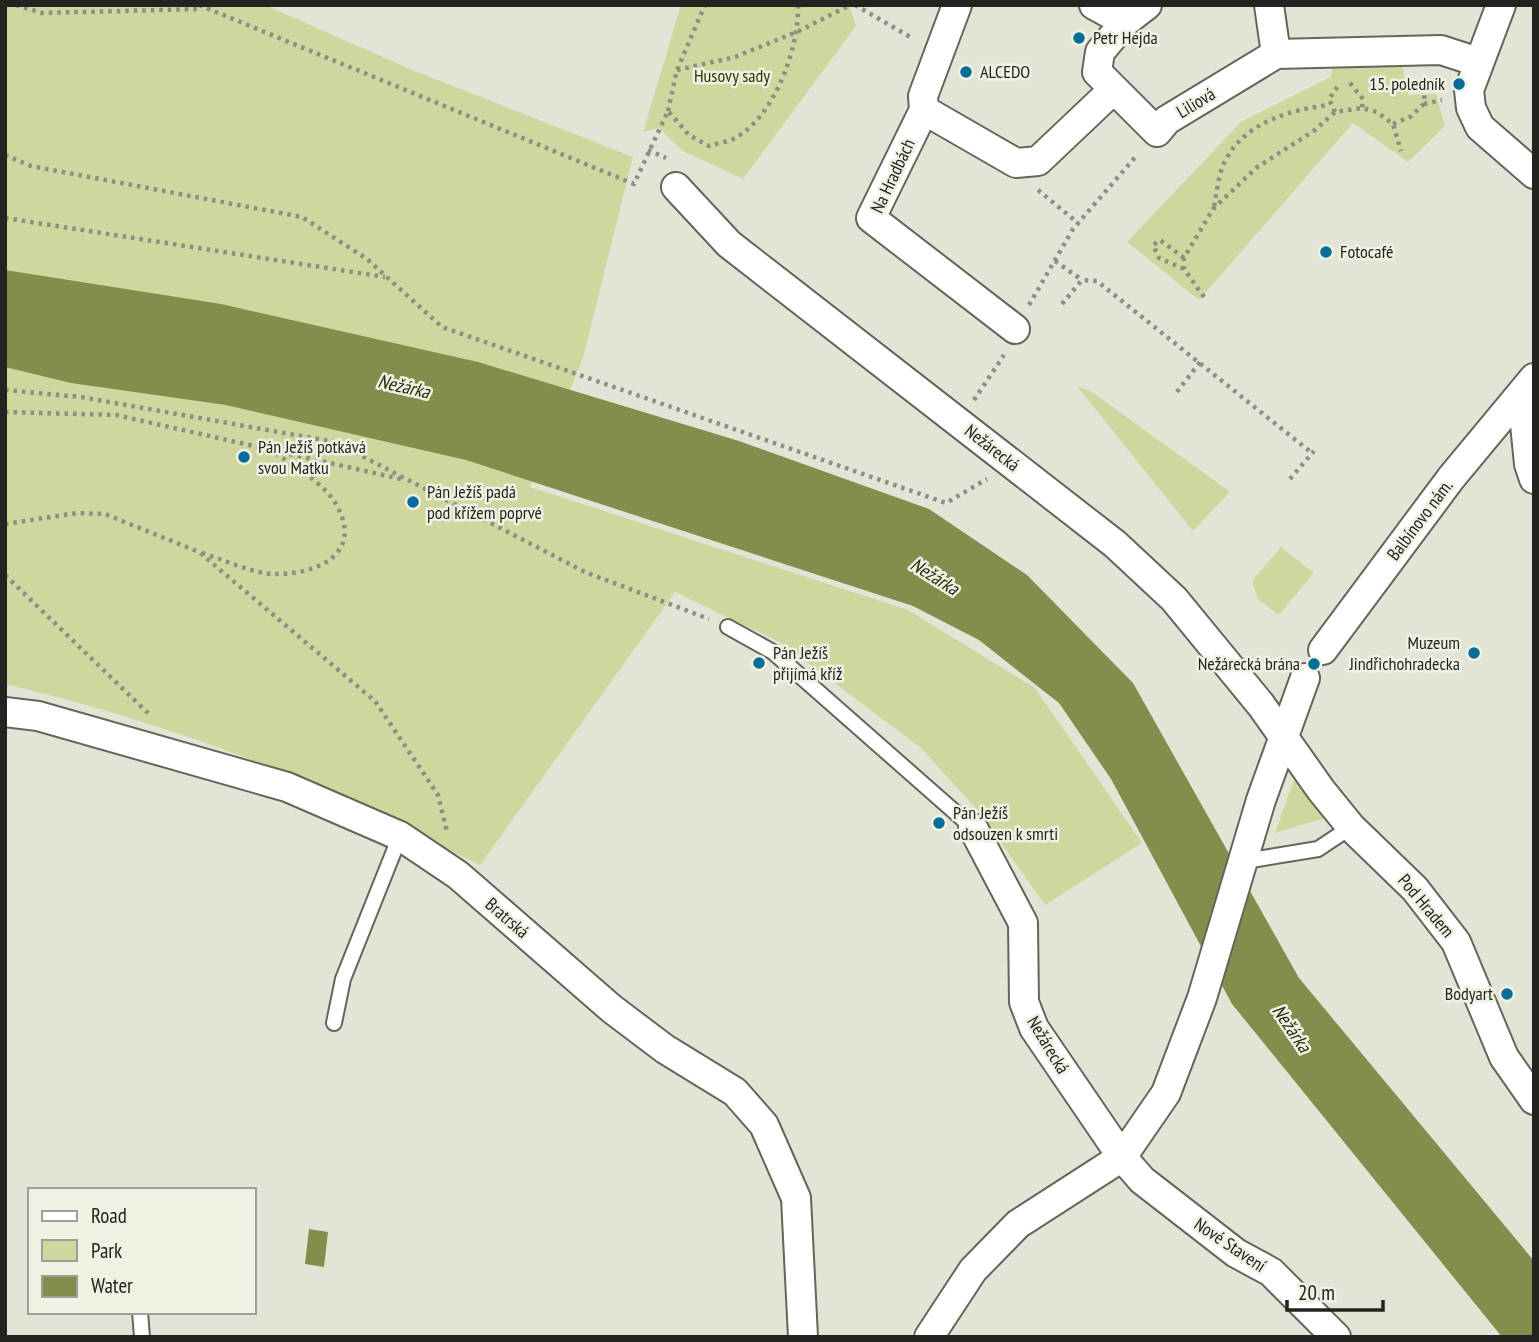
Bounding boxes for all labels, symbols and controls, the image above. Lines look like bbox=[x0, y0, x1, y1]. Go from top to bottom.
place label: Petr Hejda bbox=[1093, 26, 1158, 49]
marker: Petr Hejda bbox=[1071, 30, 1087, 46]
place label: ALCEDO bbox=[980, 60, 1030, 83]
park label: Husovy sady bbox=[694, 64, 770, 87]
marker: ALCEDO bbox=[958, 64, 974, 80]
place label: 15. poledník bbox=[1369, 72, 1445, 95]
marker: 15. poledník bbox=[1451, 76, 1467, 92]
street label: Liliová bbox=[1172, 82, 1219, 123]
street label: Na Hradbách bbox=[865, 135, 920, 217]
place label: Fotocafé bbox=[1340, 240, 1393, 263]
marker: Fotocafé bbox=[1318, 244, 1334, 260]
water label: Nežárka bbox=[376, 368, 434, 404]
street label: Nežárecká bbox=[960, 419, 1024, 476]
place label: Pán Ježíš potkává svou Matku bbox=[258, 435, 366, 479]
marker: Pán Ježíš potkává svou Matku bbox=[236, 449, 252, 465]
street label: Balbínovo nám. bbox=[1382, 475, 1458, 565]
place label: Pán Ježíš padá pod křížem poprvé bbox=[427, 480, 542, 524]
marker: Pán Ježíš padá pod křížem poprvé bbox=[405, 494, 421, 510]
water label: Nežárka bbox=[906, 552, 965, 601]
place label: Muzeum Jindřichohradecka bbox=[1348, 631, 1460, 675]
place label: Pán Ježíš přijímá kříž bbox=[773, 641, 842, 685]
marker: Muzeum Jindřichohradecka bbox=[1466, 645, 1482, 661]
place label: Nežárecká brána bbox=[1198, 652, 1300, 675]
marker: Pán Ježíš přijímá kříž bbox=[751, 655, 767, 671]
marker: Nežárecká brána bbox=[1306, 656, 1322, 672]
place label: Pán Ježíš odsouzen k smrti bbox=[953, 801, 1058, 845]
marker: Pán Ježíš odsouzen k smrti bbox=[931, 815, 947, 831]
street label: Pod Hradem bbox=[1393, 869, 1460, 942]
street label: Bratrská bbox=[481, 892, 534, 943]
place label: Bodyart bbox=[1445, 982, 1493, 1005]
marker: Bodyart bbox=[1499, 986, 1515, 1002]
water label: Nežárka bbox=[1267, 1000, 1317, 1058]
street label: Nežárecká bbox=[1022, 1012, 1075, 1078]
legend bbox=[28, 1188, 256, 1314]
text: Road bbox=[91, 1202, 127, 1229]
street label: Nové Stavení bbox=[1190, 1212, 1271, 1277]
text: Park bbox=[91, 1237, 122, 1264]
scale bar bbox=[1287, 1268, 1383, 1312]
text: Water bbox=[91, 1272, 133, 1299]
text: 20 m bbox=[1298, 1279, 1335, 1306]

